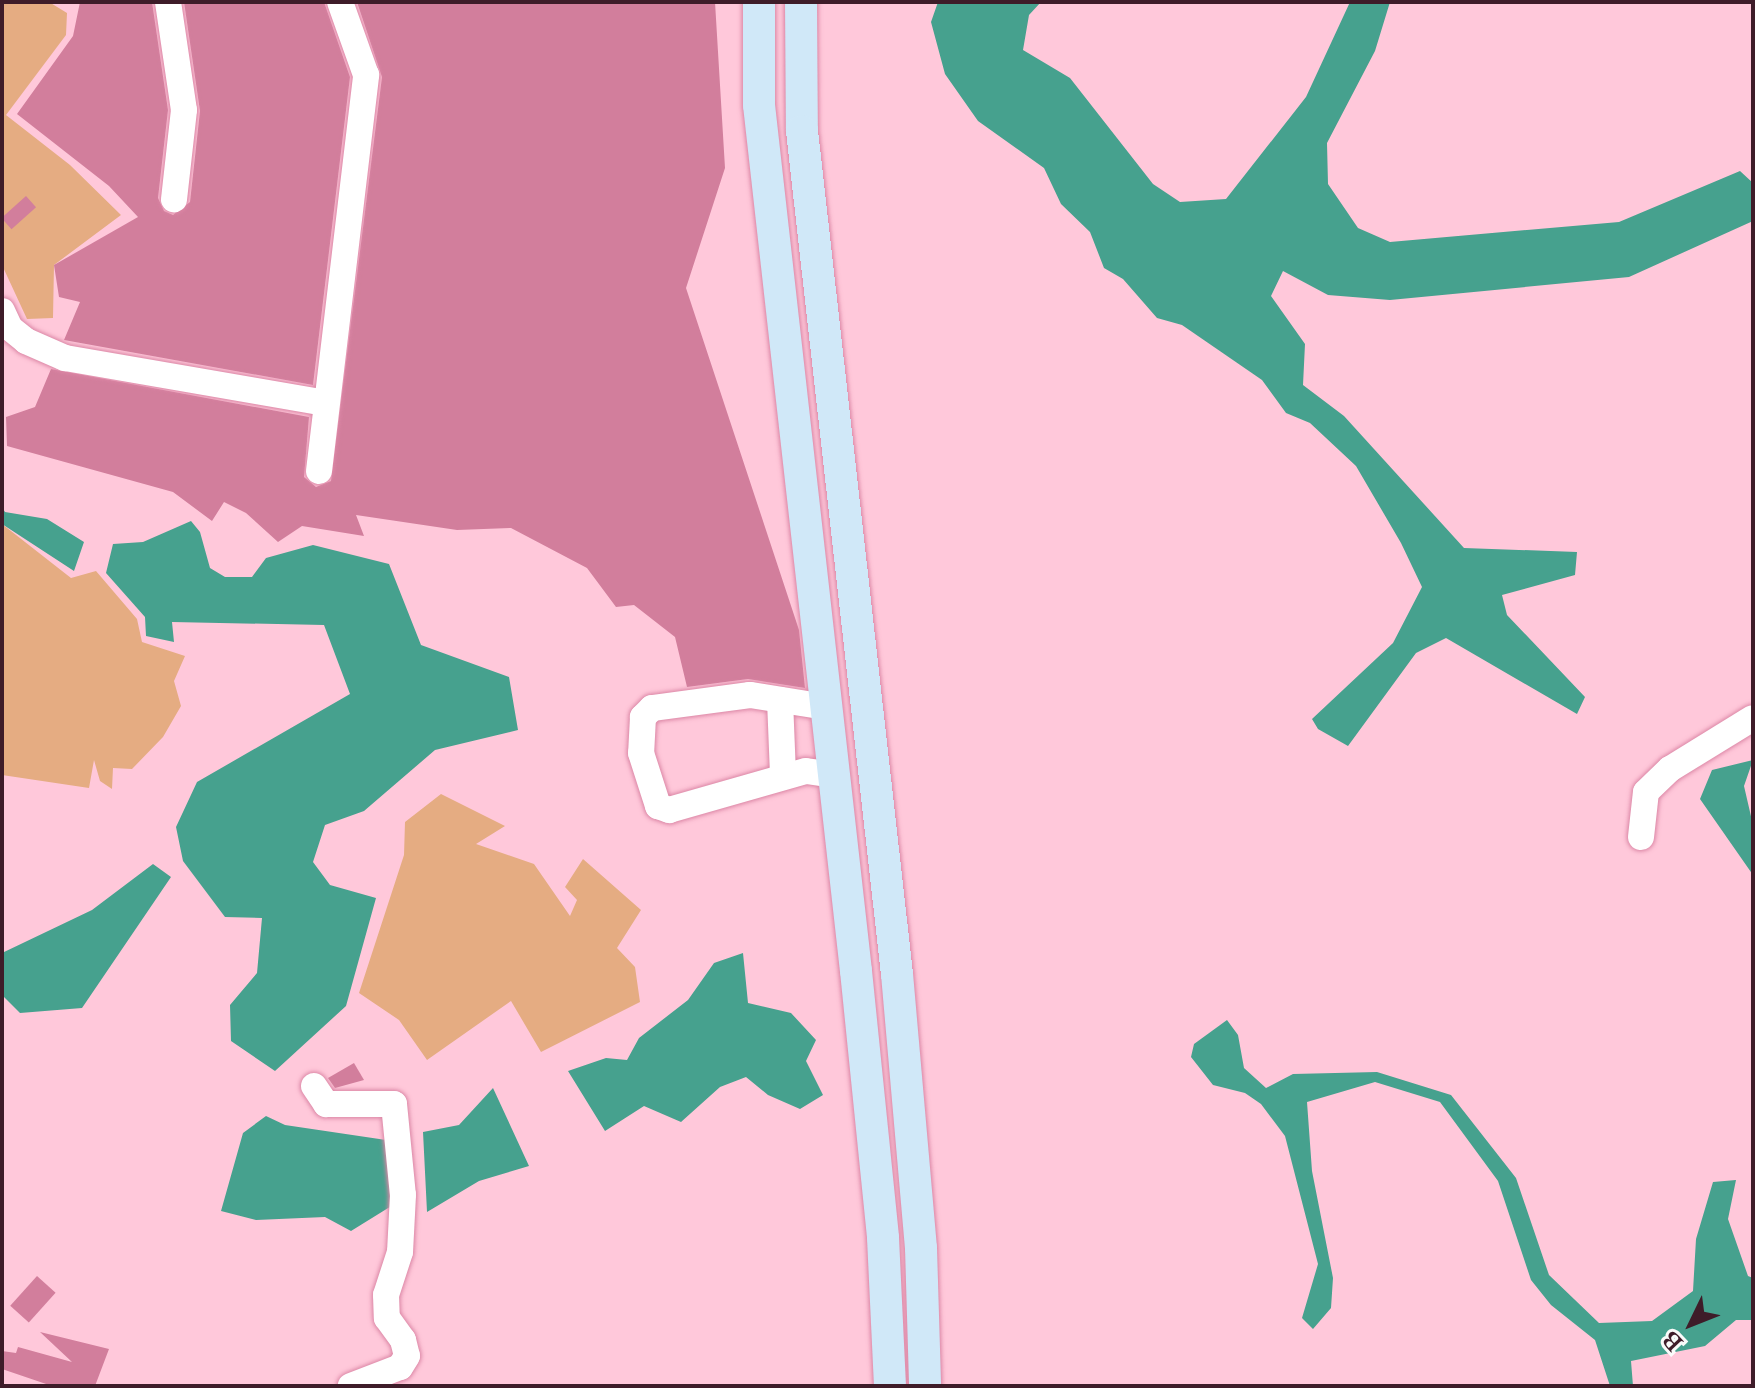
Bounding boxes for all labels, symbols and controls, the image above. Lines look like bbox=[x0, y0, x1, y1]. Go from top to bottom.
north arrow bbox=[1651, 1284, 1731, 1364]
text: B bbox=[1657, 1325, 1689, 1356]

